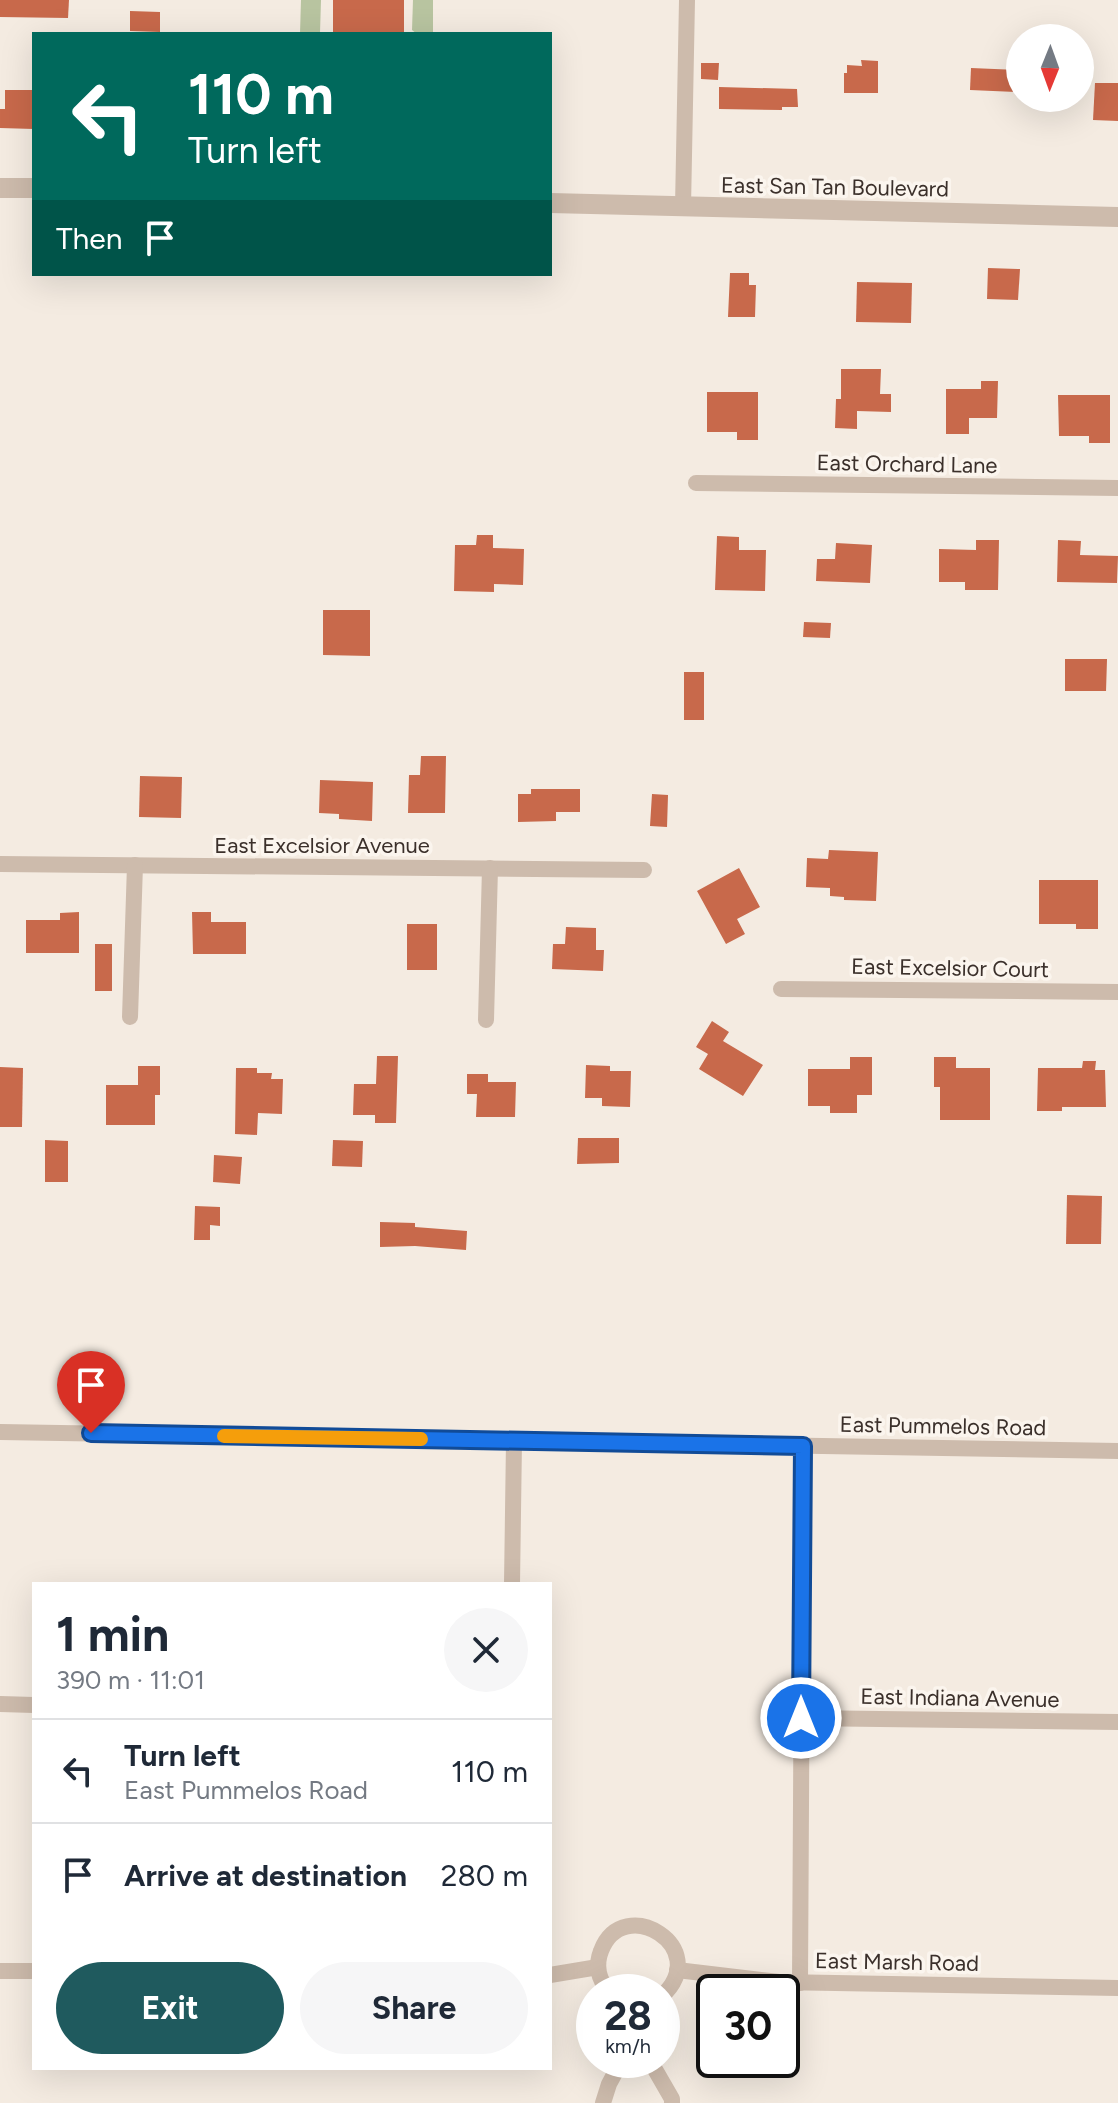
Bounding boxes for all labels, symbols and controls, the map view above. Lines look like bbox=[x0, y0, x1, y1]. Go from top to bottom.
north arrow bbox=[1006, 24, 1094, 112]
map controls bbox=[1006, 24, 1094, 112]
text: 110 m bbox=[188, 61, 334, 128]
icon: left bbox=[56, 64, 160, 168]
text: Turn left bbox=[188, 129, 322, 172]
street label: East San Tan Boulevard bbox=[721, 172, 949, 202]
icon: arrive bbox=[138, 216, 182, 260]
text: Then bbox=[56, 220, 122, 257]
street label: East Orchard Lane bbox=[816, 449, 998, 479]
street label: East Excelsior Avenue bbox=[214, 832, 430, 859]
street label: East Excelsior Court bbox=[851, 953, 1049, 983]
pin bbox=[57, 1351, 125, 1433]
icon: arrive bbox=[69, 1363, 113, 1407]
street label: East Pummelos Road bbox=[839, 1411, 1047, 1441]
text: 1 min bbox=[56, 1605, 169, 1663]
button: close bbox=[444, 1608, 528, 1692]
text: 390 m · 11:01 bbox=[56, 1664, 205, 1696]
position arrow bbox=[759, 1676, 843, 1760]
street label: East Indiana Avenue bbox=[860, 1683, 1060, 1713]
text: Turn left bbox=[124, 1737, 241, 1774]
icon: left bbox=[56, 1749, 100, 1793]
text: 110 m bbox=[451, 1753, 528, 1790]
text: East Pummelos Road bbox=[124, 1774, 368, 1806]
icon: arrive bbox=[56, 1853, 100, 1897]
text: Arrive at destination bbox=[124, 1857, 407, 1894]
text: 280 m bbox=[441, 1857, 528, 1894]
street label: East Marsh Road bbox=[815, 1947, 979, 1977]
button: Exit bbox=[56, 1962, 284, 2054]
button: Share bbox=[300, 1962, 528, 2054]
speed limit sign: 30 bbox=[696, 1974, 800, 2078]
text: 28 bbox=[604, 1992, 652, 2040]
text: km/h bbox=[605, 2034, 651, 2058]

